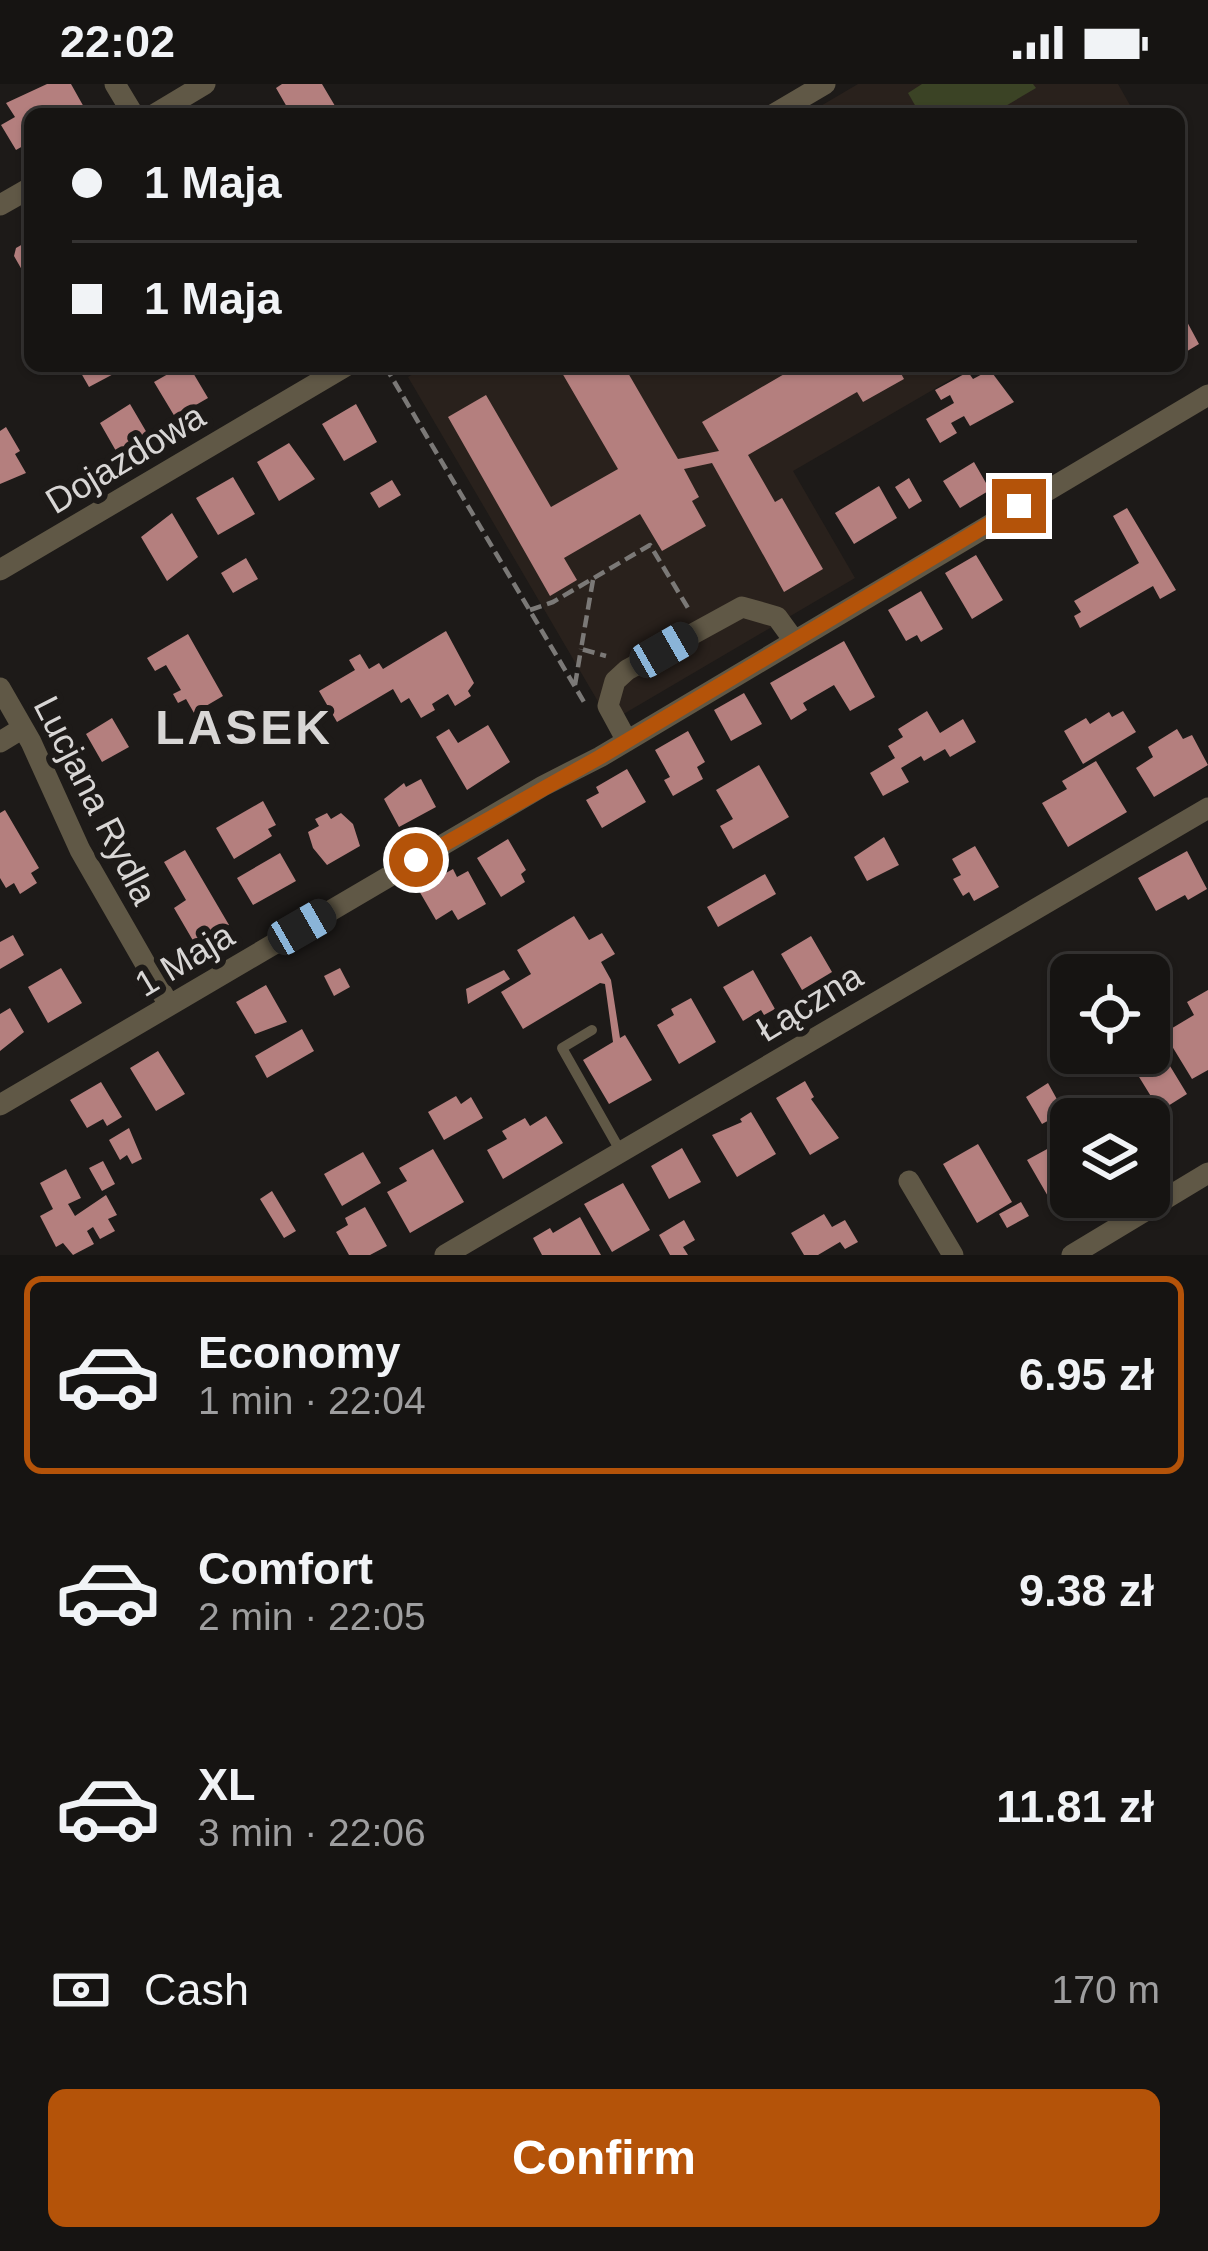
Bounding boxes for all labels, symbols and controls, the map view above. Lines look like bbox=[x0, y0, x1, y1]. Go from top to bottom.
text: 22:02 bbox=[60, 16, 175, 67]
text: 1 Maja bbox=[144, 157, 282, 208]
text: 1 Maja bbox=[144, 273, 282, 324]
street label: Dojazdowa bbox=[38, 394, 213, 522]
route end bbox=[992, 479, 1046, 533]
car bbox=[624, 616, 704, 684]
street label: Lucjana Rydla bbox=[25, 689, 166, 912]
district label: LASEK bbox=[155, 701, 333, 754]
route start bbox=[389, 833, 443, 887]
car bbox=[262, 893, 342, 961]
street label: 1 Maja bbox=[127, 914, 242, 1005]
street label: Łączna bbox=[749, 954, 870, 1050]
map controls bbox=[1050, 954, 1170, 1218]
button: locate bbox=[1050, 954, 1170, 1074]
button: layers bbox=[1050, 1098, 1170, 1218]
icon: car bbox=[54, 1321, 162, 1429]
text: Economy bbox=[198, 1327, 401, 1378]
text: 6.95 zł bbox=[1019, 1349, 1154, 1400]
text: 1 min · 22:04 bbox=[198, 1379, 426, 1422]
icon: car bbox=[54, 1537, 162, 1645]
text: Comfort bbox=[198, 1543, 373, 1594]
text: 9.38 zł bbox=[1019, 1565, 1154, 1616]
text: 2 min · 22:05 bbox=[198, 1595, 426, 1638]
icon: car bbox=[54, 1753, 162, 1861]
text: XL bbox=[198, 1759, 256, 1810]
text: 11.81 zł bbox=[996, 1781, 1154, 1832]
text: 3 min · 22:06 bbox=[198, 1811, 426, 1854]
icon: cash bbox=[48, 1957, 114, 2023]
text: Cash bbox=[144, 1964, 249, 2015]
text: 170 m bbox=[1052, 1968, 1160, 2011]
button: Confirm bbox=[48, 2089, 1160, 2227]

